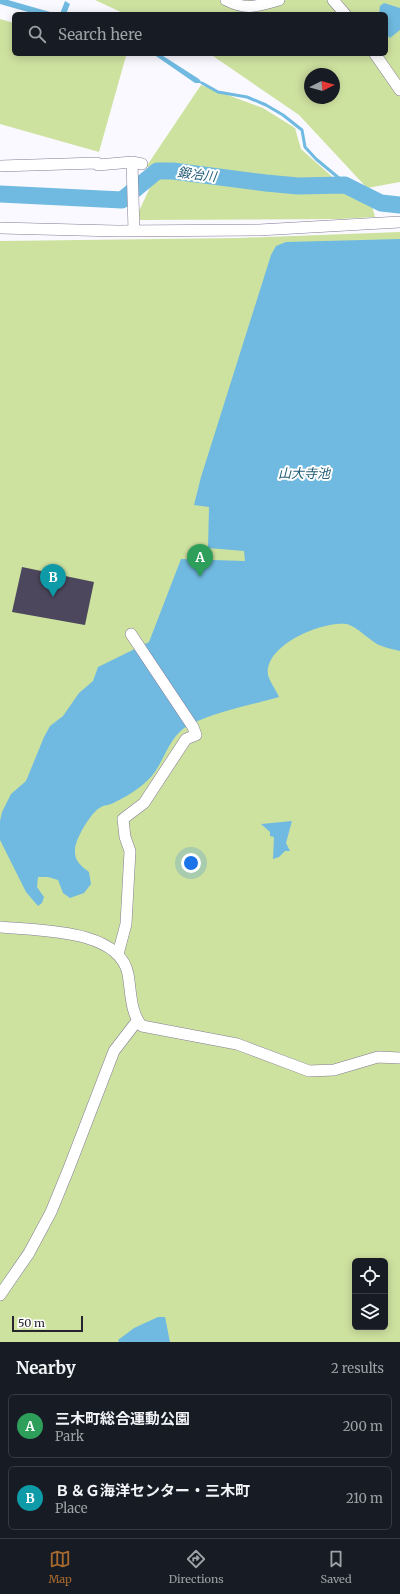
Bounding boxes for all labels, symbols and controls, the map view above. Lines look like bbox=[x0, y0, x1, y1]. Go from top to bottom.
search box bbox=[12, 12, 388, 56]
icon: search bbox=[26, 23, 48, 45]
text: Search here bbox=[58, 25, 142, 44]
north arrow bbox=[304, 68, 340, 104]
water label: 鍛冶川 bbox=[177, 164, 219, 186]
water label: 山大寺池 bbox=[278, 465, 332, 482]
pin: A bbox=[187, 544, 213, 577]
pin: B bbox=[40, 564, 66, 597]
your location bbox=[181, 853, 201, 873]
map controls bbox=[352, 1258, 388, 1330]
button: locate bbox=[352, 1258, 388, 1294]
button: layers bbox=[352, 1294, 388, 1330]
scale bar bbox=[12, 1314, 83, 1333]
text: 50 m bbox=[18, 1316, 45, 1330]
text: Nearby bbox=[16, 1357, 76, 1379]
text: 2 results bbox=[331, 1360, 384, 1377]
text: 三木町総合運動公園 bbox=[55, 1409, 190, 1428]
text: A bbox=[25, 1418, 35, 1435]
text: 200 m bbox=[343, 1418, 383, 1435]
text: Park bbox=[55, 1428, 84, 1445]
text: Ｂ＆Ｇ海洋センター・三木町 bbox=[55, 1481, 250, 1500]
text: B bbox=[25, 1490, 35, 1507]
text: 210 m bbox=[346, 1490, 383, 1507]
text: Place bbox=[55, 1500, 88, 1517]
tab: Map bbox=[48, 1548, 72, 1586]
tab: Directions bbox=[169, 1548, 224, 1586]
tab: Saved bbox=[320, 1548, 352, 1586]

